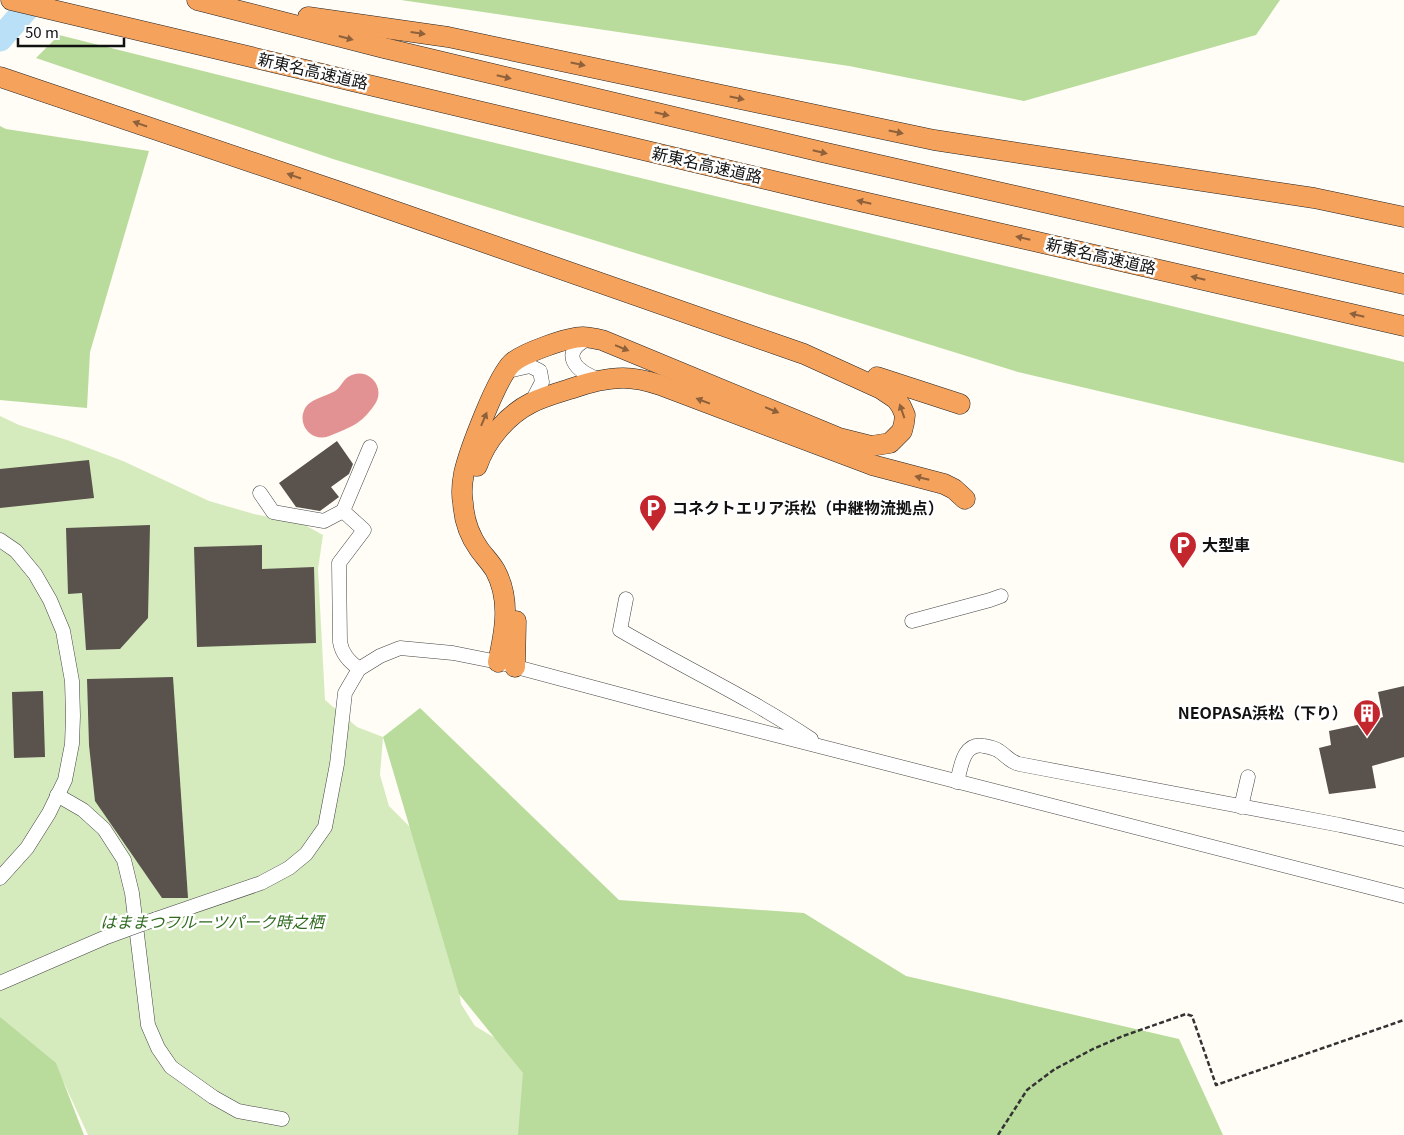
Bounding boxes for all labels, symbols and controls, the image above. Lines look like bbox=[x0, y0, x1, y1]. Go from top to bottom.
scale bar bbox=[18, 15, 124, 47]
text: 50 m bbox=[25, 21, 59, 42]
one-way arrow bbox=[411, 29, 427, 37]
one-way arrow bbox=[338, 34, 354, 42]
street label: 新東名高速道路 bbox=[256, 46, 370, 94]
one-way arrow bbox=[570, 61, 586, 69]
one-way arrow bbox=[496, 73, 511, 81]
one-way arrow bbox=[729, 94, 744, 102]
one-way arrow bbox=[655, 110, 670, 118]
one-way arrow bbox=[132, 120, 147, 127]
one-way arrow bbox=[888, 128, 903, 136]
street label: 新東名高速道路 bbox=[650, 140, 764, 188]
one-way arrow bbox=[813, 148, 828, 156]
one-way arrow bbox=[286, 172, 301, 180]
one-way arrow bbox=[857, 198, 872, 206]
street label: 新東名高速道路 bbox=[1044, 231, 1158, 279]
one-way arrow bbox=[1015, 234, 1030, 242]
one-way arrow bbox=[1191, 274, 1206, 282]
one-way arrow bbox=[1349, 311, 1364, 319]
one-way arrow bbox=[615, 344, 630, 352]
one-way arrow bbox=[696, 397, 710, 405]
one-way arrow bbox=[898, 403, 906, 418]
one-way arrow bbox=[765, 406, 780, 414]
one-way arrow bbox=[480, 412, 488, 426]
one-way arrow bbox=[915, 474, 930, 482]
parking icon: コネクトエリア浜松（中継物流拠点） bbox=[638, 493, 668, 532]
place label: コネクトエリア浜松（中継物流拠点） bbox=[672, 495, 944, 519]
parking icon: 大型車 bbox=[1168, 530, 1198, 569]
place label: 大型車 bbox=[1202, 532, 1250, 556]
building icon: NEOPASA浜松（下り） bbox=[1352, 698, 1382, 737]
place label: NEOPASA浜松（下り） bbox=[1178, 700, 1348, 724]
park label: はままつフルーツパーク時之栖 bbox=[100, 909, 327, 933]

